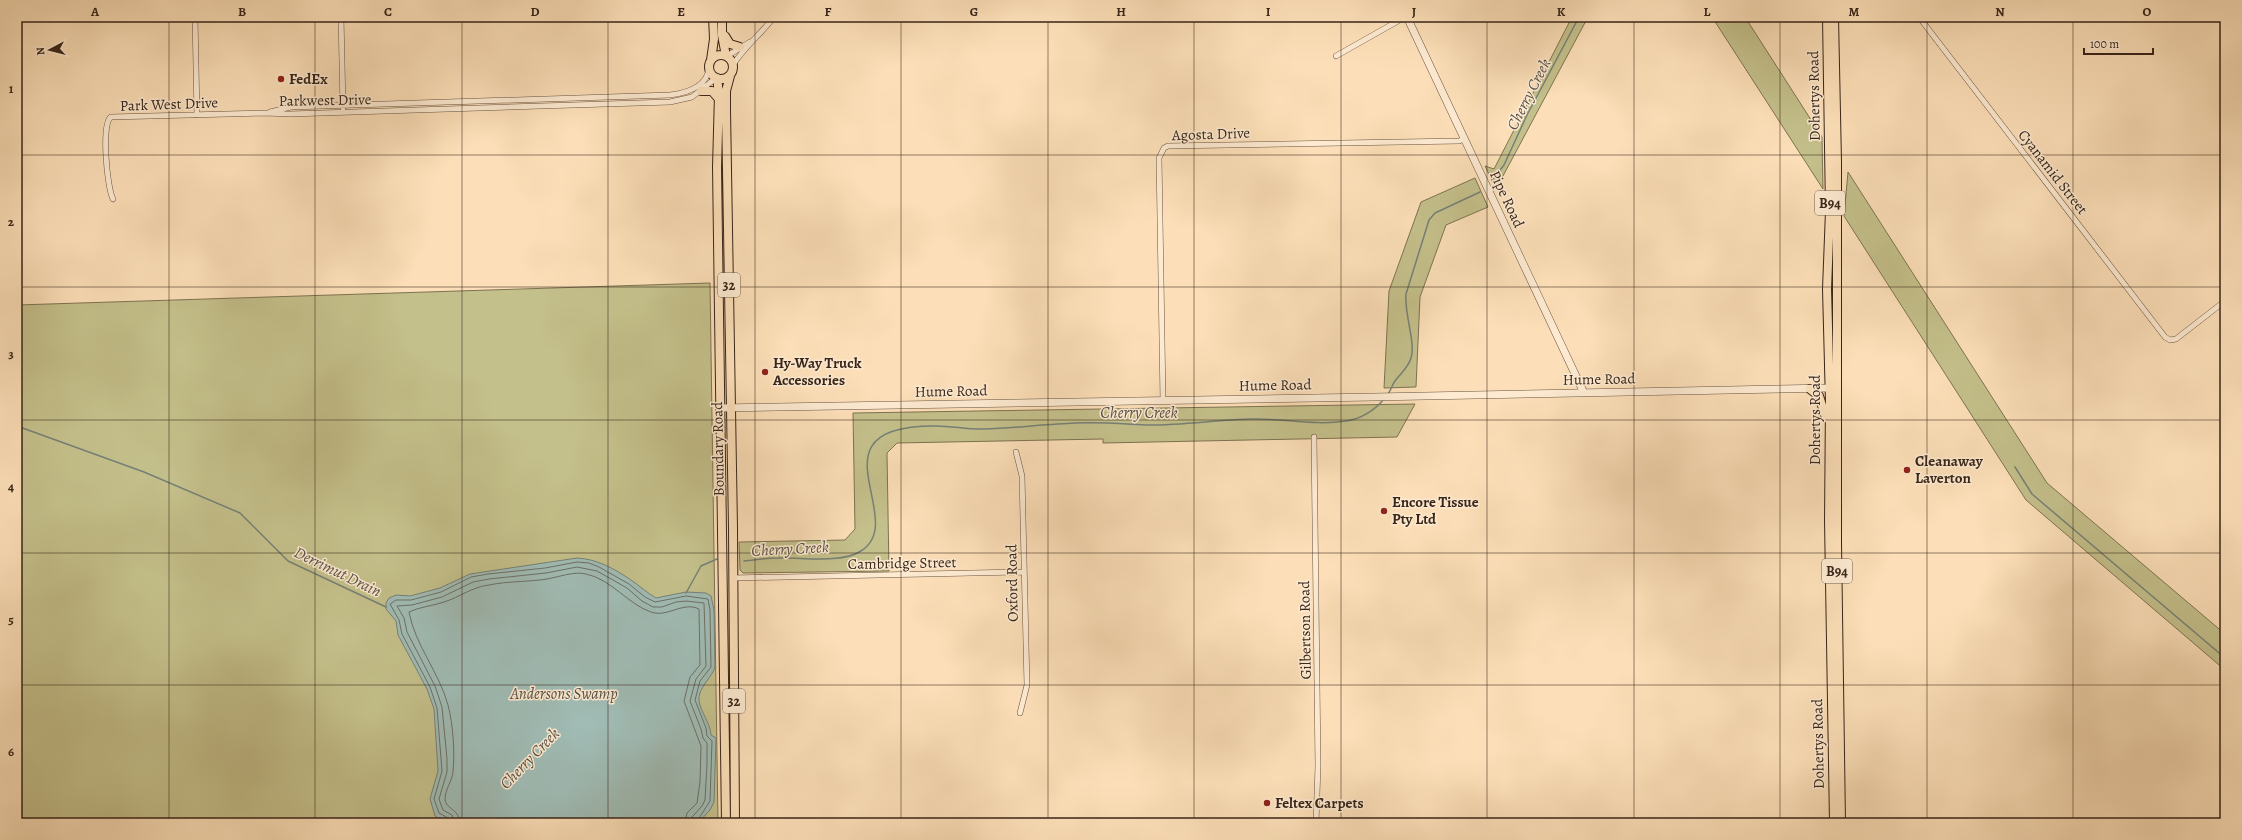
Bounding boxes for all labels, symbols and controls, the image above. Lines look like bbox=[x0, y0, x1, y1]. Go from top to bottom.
text: A bbox=[90, 3, 100, 20]
text: B bbox=[238, 3, 246, 20]
text: C bbox=[384, 3, 392, 20]
text: D bbox=[530, 3, 540, 20]
text: E bbox=[677, 3, 685, 20]
text: F bbox=[825, 3, 832, 20]
text: G bbox=[970, 3, 978, 20]
text: H bbox=[1116, 3, 1126, 20]
text: I bbox=[1266, 3, 1271, 20]
text: J bbox=[1412, 3, 1416, 20]
text: K bbox=[1557, 3, 1566, 20]
text: L bbox=[1704, 3, 1711, 20]
text: M bbox=[1849, 3, 1860, 20]
text: N bbox=[1995, 3, 2005, 20]
text: O bbox=[2143, 3, 2152, 20]
north arrow bbox=[30, 30, 70, 70]
scale bar bbox=[2084, 30, 2153, 56]
text: 100 m bbox=[2090, 36, 2119, 52]
text: N bbox=[33, 46, 49, 56]
street label: Dohertys Road bbox=[1803, 50, 1825, 141]
water label: Cherry Creek bbox=[1501, 55, 1556, 134]
place label: FedEx bbox=[289, 69, 328, 89]
marker: FedEx bbox=[276, 74, 286, 84]
text: 1 bbox=[9, 80, 14, 97]
street label: Parkwest Drive bbox=[278, 89, 372, 111]
street label: Park West Drive bbox=[120, 92, 219, 116]
street label: Agosta Drive bbox=[1170, 123, 1251, 145]
street label: Cyanamid Street bbox=[2014, 125, 2092, 219]
street label: Pipe Road bbox=[1485, 167, 1529, 232]
road number: B94 bbox=[1815, 191, 1845, 215]
text: 2 bbox=[8, 213, 15, 230]
road number: 32 bbox=[718, 273, 740, 297]
text: 3 bbox=[8, 345, 14, 362]
place label: Hy-Way Truck Accessories bbox=[772, 353, 862, 390]
marker: Hy-Way Truck Accessories bbox=[760, 367, 770, 377]
street label: Hume Road bbox=[1562, 368, 1637, 390]
street label: Hume Road bbox=[1238, 374, 1313, 396]
street label: Dohertys Road bbox=[1805, 374, 1825, 465]
street label: Hume Road bbox=[914, 380, 989, 402]
street label: Boundary Road bbox=[707, 401, 729, 496]
water label: Cherry Creek bbox=[1100, 402, 1178, 424]
place label: Cleanaway Laverton bbox=[1915, 451, 1984, 488]
marker: Cleanaway Laverton bbox=[1902, 465, 1912, 475]
text: 4 bbox=[8, 478, 14, 495]
place label: Encore Tissue Pty Ltd bbox=[1392, 492, 1479, 529]
marker: Encore Tissue Pty Ltd bbox=[1379, 506, 1389, 516]
water label: Cherry Creek bbox=[751, 536, 829, 562]
water label: Derrimut Drain bbox=[290, 541, 385, 603]
street label: Oxford Road bbox=[1001, 543, 1023, 622]
street label: Cambridge Street bbox=[848, 552, 957, 574]
road number: B94 bbox=[1822, 559, 1852, 583]
street label: Gilbertson Road bbox=[1294, 580, 1316, 679]
text: 5 bbox=[8, 611, 14, 628]
water label: Andersons Swamp bbox=[509, 683, 618, 705]
road number: 32 bbox=[723, 689, 745, 713]
street label: Dohertys Road bbox=[1807, 698, 1829, 789]
water label: Cherry Creek bbox=[495, 723, 565, 794]
text: 6 bbox=[8, 743, 14, 760]
place label: Feltex Carpets bbox=[1275, 793, 1364, 813]
marker: Feltex Carpets bbox=[1262, 798, 1272, 808]

